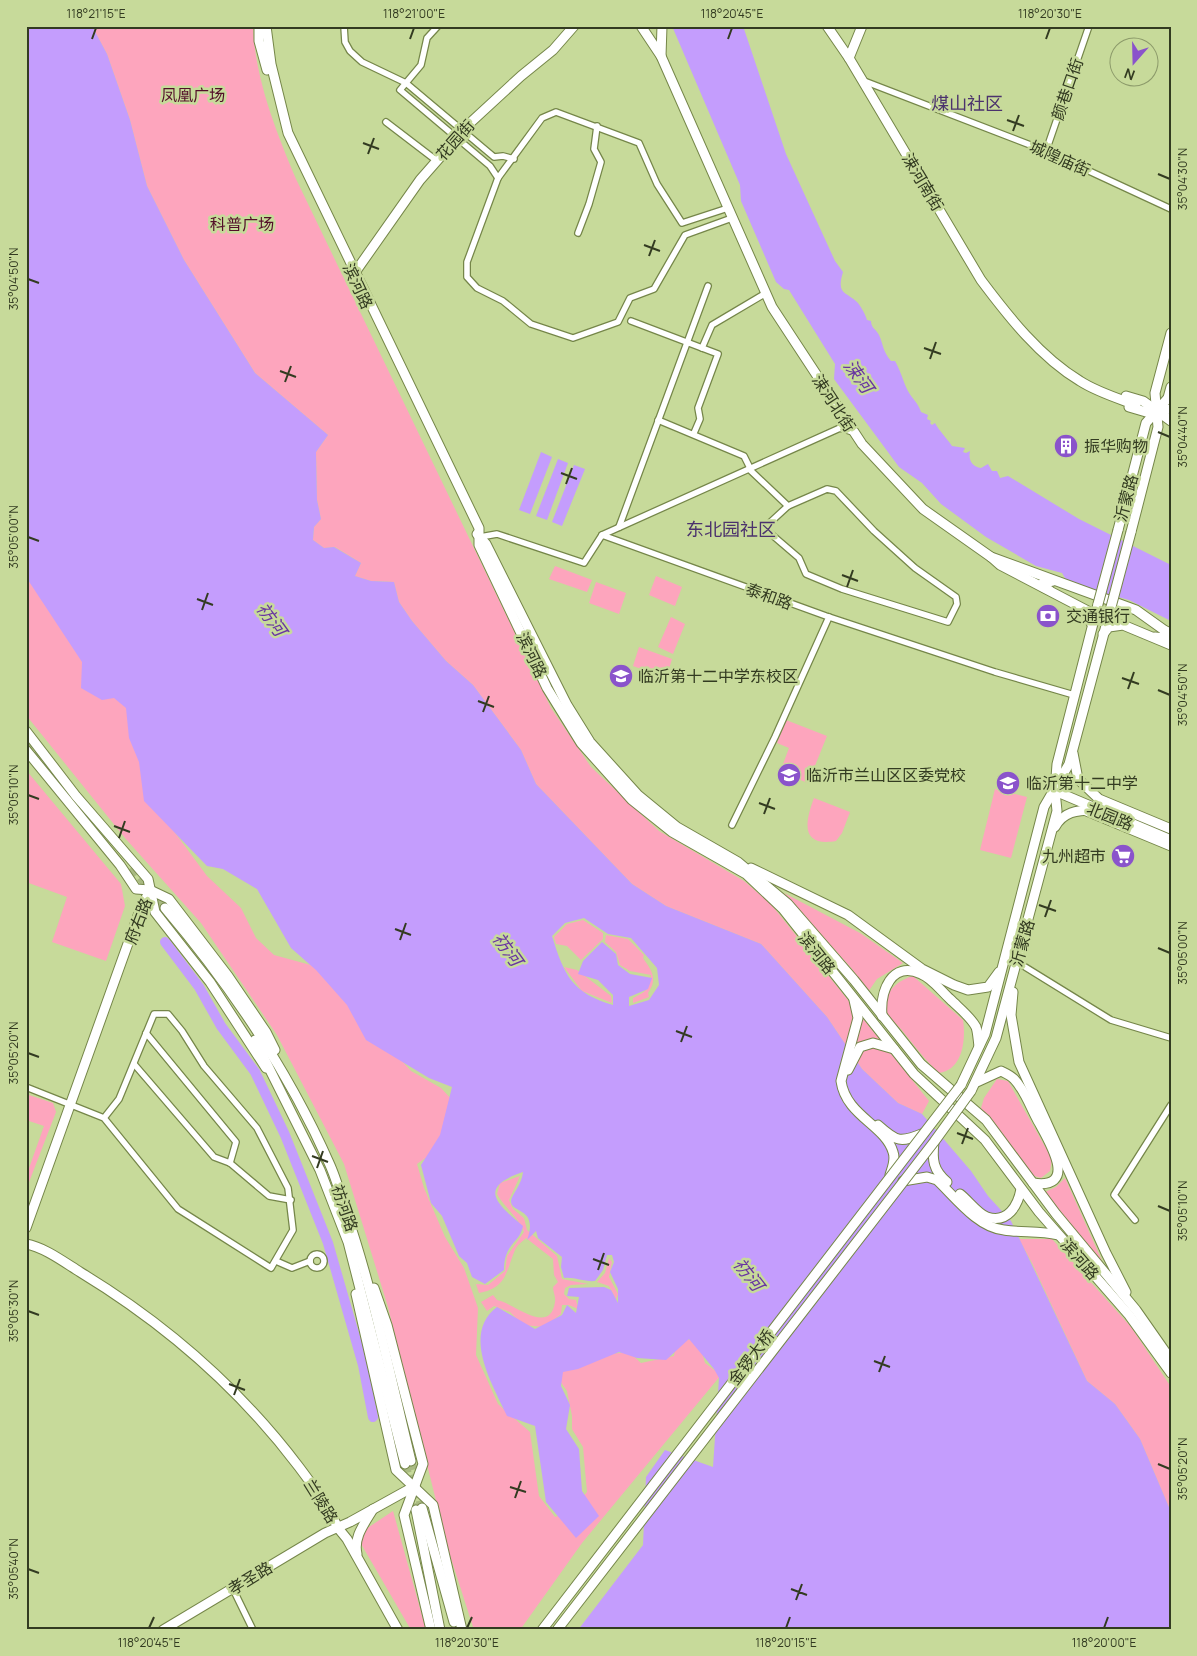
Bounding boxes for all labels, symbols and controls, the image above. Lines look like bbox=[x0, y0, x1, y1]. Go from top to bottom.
text: 118°21'15"E bbox=[67, 5, 126, 22]
text: 118°21'00"E bbox=[383, 5, 445, 22]
text: 118°20'45"E bbox=[701, 5, 763, 22]
text: 118°20'30"E bbox=[1018, 5, 1082, 22]
north arrow bbox=[1110, 38, 1160, 88]
street label: 颜巷口街 bbox=[1046, 55, 1088, 123]
text: N bbox=[1121, 64, 1137, 85]
park label: 凤凰广场 bbox=[161, 84, 225, 106]
district label: 煤山社区 bbox=[931, 91, 1003, 115]
street label: 花园街 bbox=[431, 115, 479, 165]
street label: 城隍庙街 bbox=[1026, 135, 1094, 181]
text: 35°04'30"N bbox=[1174, 148, 1191, 210]
street label: 涑河南街 bbox=[897, 149, 949, 215]
park label: 科普广场 bbox=[210, 213, 274, 235]
text: 35°04'50"N bbox=[5, 248, 22, 310]
street label: 滨河路 bbox=[338, 260, 378, 312]
water label: 涑河 bbox=[839, 354, 881, 400]
street label: 涑河北街 bbox=[807, 370, 861, 436]
text: 35°04'40"N bbox=[1174, 406, 1191, 468]
building icon: 振华购物 bbox=[1053, 433, 1079, 459]
place label: 振华购物 bbox=[1084, 435, 1148, 457]
street label: 沂蒙路 bbox=[1109, 472, 1143, 524]
text: 35°05'00"N bbox=[5, 505, 22, 569]
district label: 东北园社区 bbox=[686, 517, 776, 541]
street label: 泰和路 bbox=[743, 577, 795, 615]
water label: 祊河 bbox=[252, 597, 294, 643]
bank icon: 交通银行 bbox=[1035, 603, 1061, 629]
place label: 交通银行 bbox=[1066, 605, 1130, 627]
street label: 滨河路 bbox=[512, 629, 552, 681]
school or university icon: 临沂第十二中学东校区 bbox=[608, 663, 634, 689]
text: 35°04'50"N bbox=[1174, 664, 1191, 726]
place label: 临沂第十二中学东校区 bbox=[638, 665, 798, 687]
school or university icon: 临沂市兰山区区委党校 bbox=[776, 762, 802, 788]
place label: 临沂市兰山区区委党校 bbox=[806, 764, 966, 786]
text: 35°05'10"N bbox=[5, 765, 22, 825]
school or university icon: 临沂第十二中学 bbox=[995, 770, 1021, 796]
place label: 临沂第十二中学 bbox=[1026, 772, 1138, 794]
street label: 北园路 bbox=[1084, 797, 1136, 835]
supermarket icon: 九州超市 bbox=[1110, 843, 1136, 869]
place label: 九州超市 bbox=[1042, 845, 1106, 867]
street label: 府右路 bbox=[119, 895, 157, 947]
street label: 沂蒙路 bbox=[1005, 917, 1039, 969]
text: 35°05'00"N bbox=[1174, 921, 1191, 985]
water label: 祊河 bbox=[488, 927, 530, 973]
street label: 滨河路 bbox=[793, 927, 841, 979]
text: 35°05'20"N bbox=[5, 1022, 22, 1084]
text: 35°05'10"N bbox=[1174, 1181, 1191, 1241]
street label: 祊河路 bbox=[327, 1182, 363, 1234]
street label: 滨河路 bbox=[1056, 1234, 1104, 1284]
water label: 祊河 bbox=[728, 1252, 771, 1298]
text: 35°05'30"N bbox=[5, 1280, 22, 1342]
street label: 金锣大桥 bbox=[723, 1325, 779, 1389]
text: 35°05'20"N bbox=[1174, 1438, 1191, 1500]
street label: 兰陵路 bbox=[299, 1475, 343, 1527]
text: 35°05'40"N bbox=[5, 1538, 22, 1600]
street label: 孝圣路 bbox=[224, 1556, 276, 1600]
text: 118°20'45"E bbox=[118, 1634, 180, 1651]
text: 118°20'30"E bbox=[435, 1634, 499, 1651]
text: 118°20'15"E bbox=[755, 1634, 817, 1651]
text: 118°20'00"E bbox=[1072, 1634, 1136, 1651]

